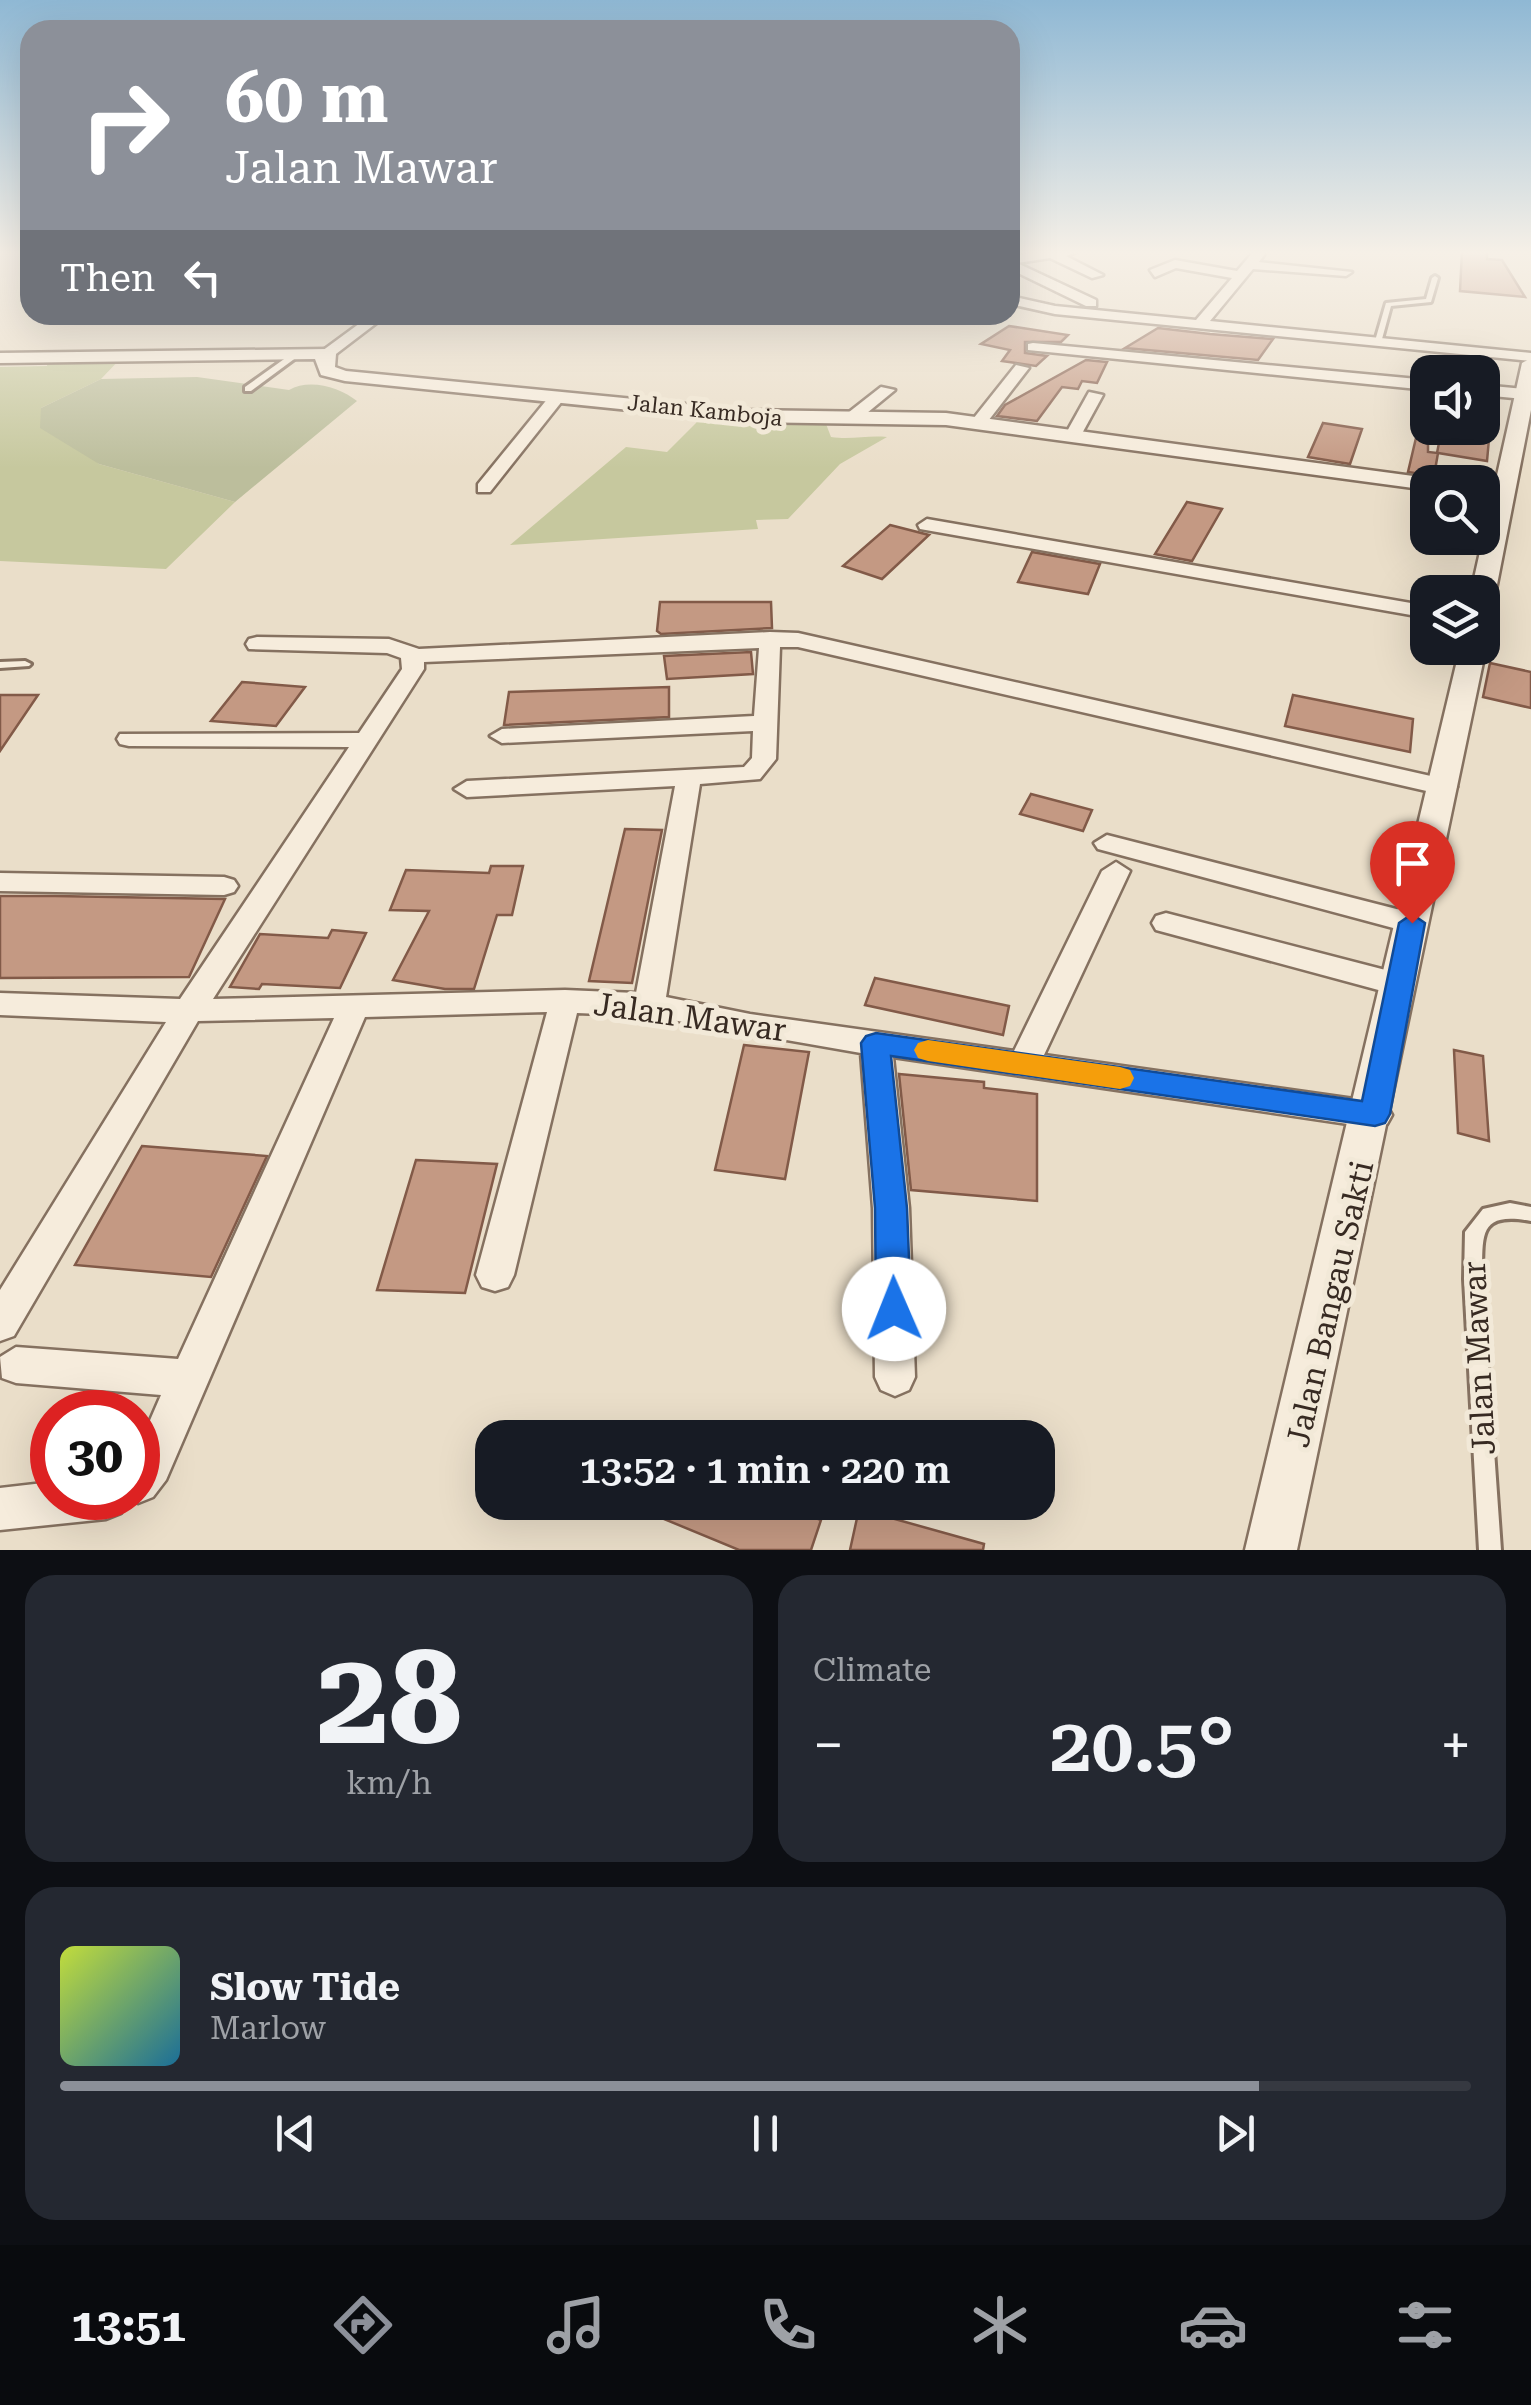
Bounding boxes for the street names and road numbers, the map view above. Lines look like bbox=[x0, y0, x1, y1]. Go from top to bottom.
street label: Jalan Kamboja bbox=[626, 390, 784, 431]
street label: Jalan Mawar bbox=[591, 985, 789, 1049]
street label: Jalan Bangau Sakti bbox=[1279, 1157, 1381, 1451]
street label: Jalan Mawar bbox=[1455, 1260, 1503, 1456]

